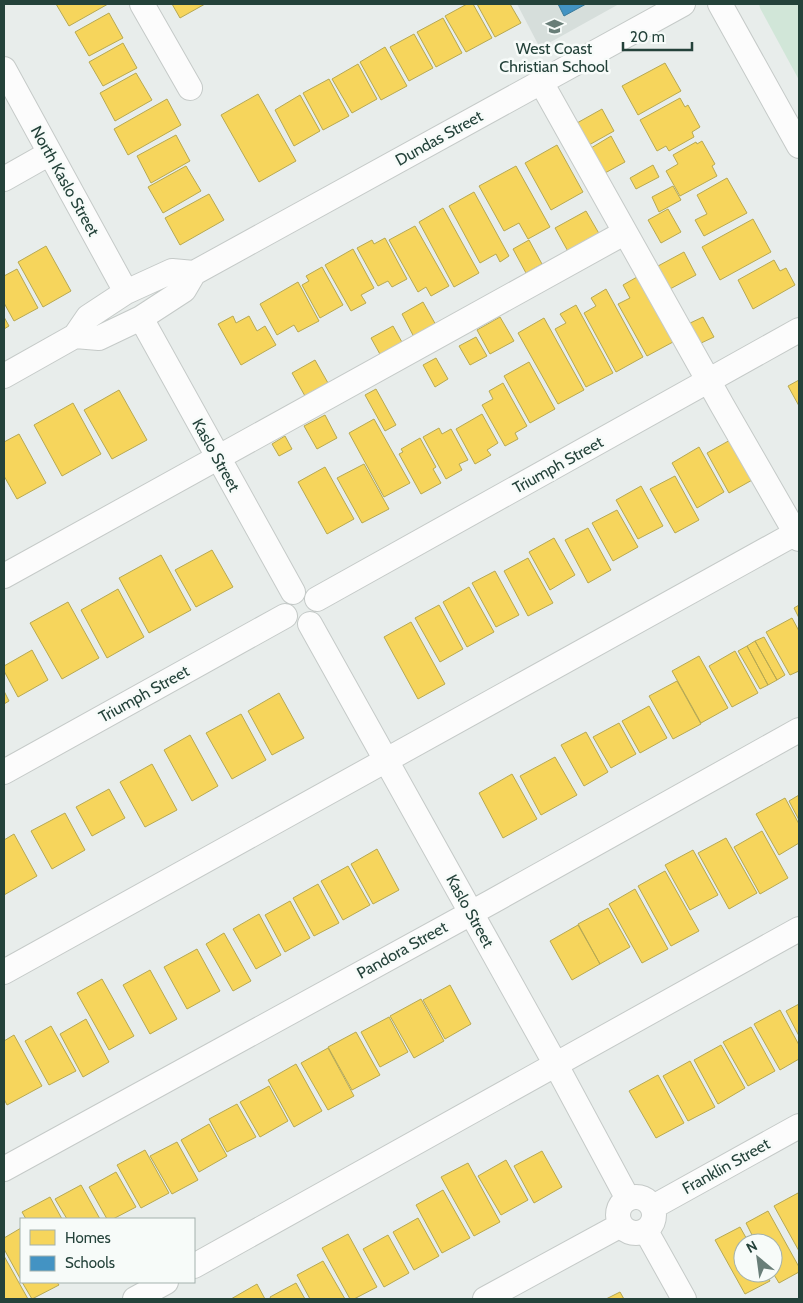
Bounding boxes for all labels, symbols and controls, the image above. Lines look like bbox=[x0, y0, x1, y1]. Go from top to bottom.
school or university icon: West Coast Christian School bbox=[544, 16, 564, 36]
scale bar bbox=[623, 20, 692, 52]
text: 20 m bbox=[630, 28, 665, 46]
place label: West Coast Christian School bbox=[499, 39, 609, 76]
street label: Dundas Street bbox=[392, 106, 486, 170]
street label: North Kaslo Street bbox=[27, 123, 103, 240]
street label: Kaslo Street bbox=[188, 415, 244, 495]
street label: Triumph Street bbox=[510, 432, 607, 498]
street label: Triumph Street bbox=[96, 661, 193, 727]
street label: Kaslo Street bbox=[442, 871, 498, 951]
street label: Pandora Street bbox=[353, 917, 451, 983]
street label: Franklin Street bbox=[679, 1134, 774, 1198]
legend bbox=[20, 1218, 195, 1283]
text: Homes bbox=[65, 1229, 111, 1247]
north arrow bbox=[733, 1233, 783, 1283]
text: N bbox=[743, 1236, 760, 1257]
text: Schools bbox=[65, 1254, 115, 1272]

